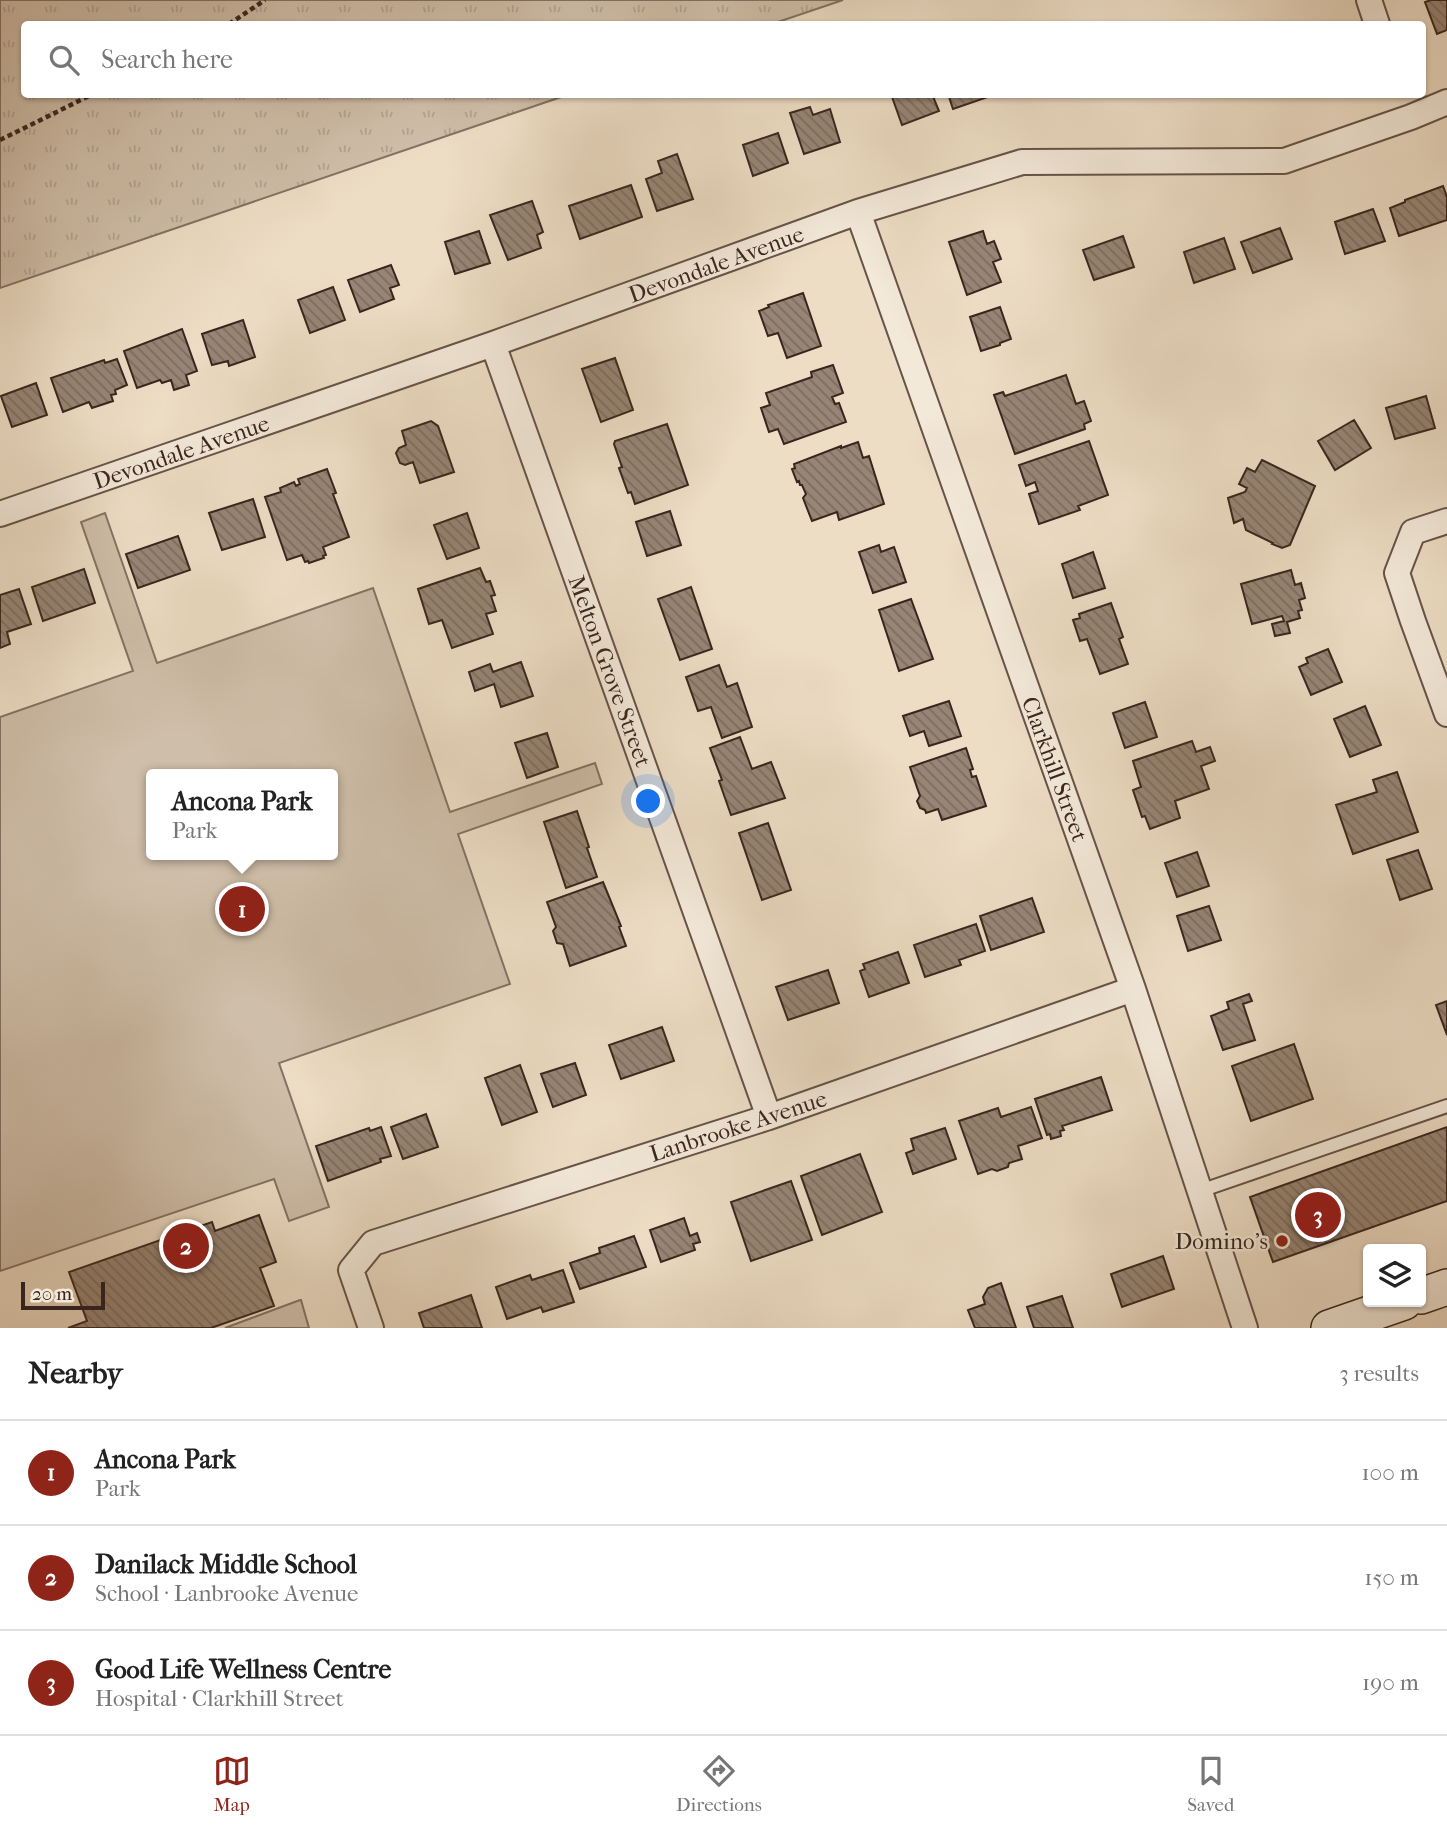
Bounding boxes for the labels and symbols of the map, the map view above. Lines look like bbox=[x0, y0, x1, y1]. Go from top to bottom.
street label: Devondale Avenue bbox=[625, 220, 807, 309]
street label: Devondale Avenue bbox=[90, 410, 273, 495]
street label: Melton Grove Street bbox=[562, 572, 657, 770]
street label: Clarkhill Street bbox=[1016, 693, 1093, 845]
your location bbox=[631, 784, 665, 818]
pin: 1 bbox=[219, 883, 265, 935]
street label: Lanbrooke Avenue bbox=[646, 1085, 830, 1168]
pin: 3 bbox=[1295, 1189, 1341, 1241]
pin: 2 bbox=[163, 1220, 209, 1272]
place label: Domino's bbox=[1175, 1228, 1268, 1255]
marker: Domino's bbox=[1274, 1233, 1290, 1249]
scale bar bbox=[21, 1279, 105, 1311]

